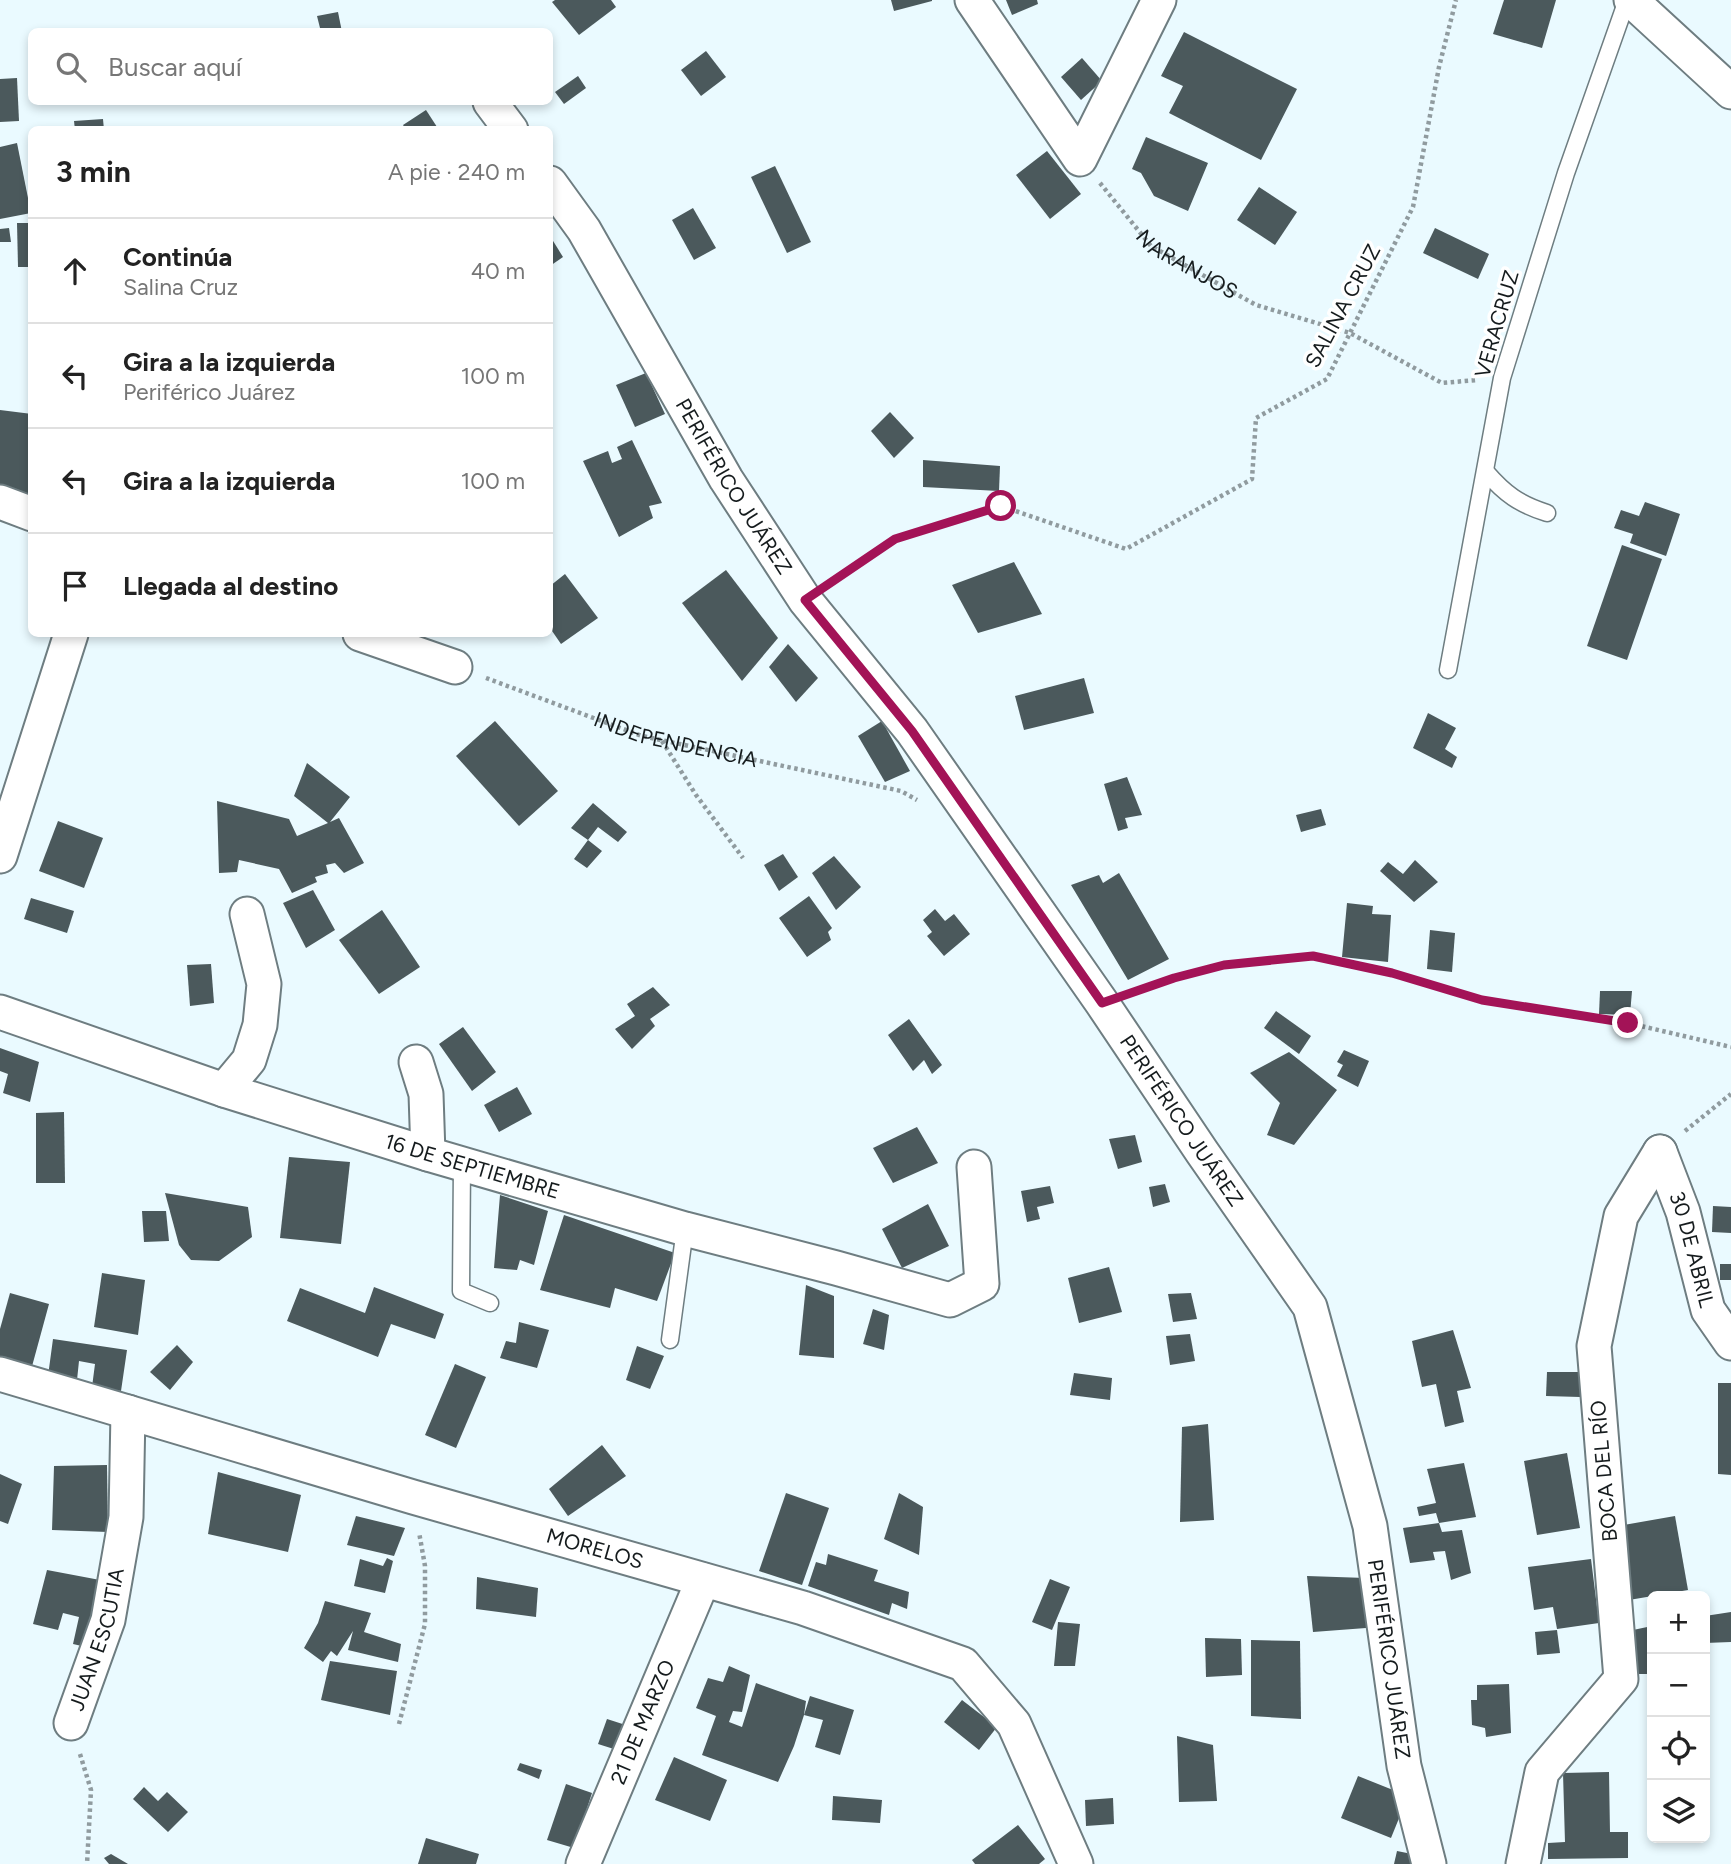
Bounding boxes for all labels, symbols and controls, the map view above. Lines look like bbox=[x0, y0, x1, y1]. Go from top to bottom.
search box bbox=[28, 28, 553, 105]
icon: search bbox=[52, 48, 90, 86]
text: Buscar aquí bbox=[108, 51, 242, 83]
text: 3 min bbox=[56, 153, 131, 190]
text: A pie · 240 m bbox=[388, 158, 525, 186]
street label: NARANJOS bbox=[1131, 224, 1242, 304]
street label: SALINA CRUZ bbox=[1300, 240, 1386, 372]
text: Continúa bbox=[123, 241, 232, 273]
icon: ahead bbox=[56, 252, 94, 290]
text: 40 m bbox=[471, 257, 525, 285]
street label: VERACRUZ bbox=[1469, 267, 1524, 380]
text: Salina Cruz bbox=[123, 273, 238, 301]
text: Gira a la izquierda bbox=[123, 346, 335, 378]
icon: left bbox=[56, 357, 94, 395]
text: 100 m bbox=[461, 362, 525, 390]
text: Periférico Juárez bbox=[123, 378, 295, 406]
street label: PERIFÉRICO JUÁREZ bbox=[671, 394, 798, 579]
icon: left bbox=[56, 462, 94, 500]
text: Gira a la izquierda bbox=[123, 465, 335, 497]
text: 100 m bbox=[461, 467, 525, 495]
route start bbox=[985, 490, 1016, 521]
icon: arrive bbox=[56, 567, 94, 605]
text: Llegada al destino bbox=[123, 570, 338, 602]
street label: INDEPENDENCIA bbox=[591, 706, 760, 772]
route end bbox=[1612, 1007, 1643, 1038]
street label: PERIFÉRICO JUÁREZ bbox=[1115, 1030, 1249, 1211]
street label: 16 DE SEPTIEMBRE bbox=[382, 1128, 563, 1204]
street label: 30 DE ABRIL bbox=[1664, 1188, 1720, 1310]
street label: BOCA DEL RÍO bbox=[1585, 1399, 1622, 1543]
street label: MORELOS bbox=[544, 1523, 646, 1574]
street label: PERIFÉRICO JUÁREZ bbox=[1363, 1557, 1416, 1761]
street label: JUAN ESCUTIA bbox=[63, 1566, 129, 1714]
map controls bbox=[1647, 1591, 1710, 1843]
button: + bbox=[1647, 1591, 1710, 1654]
button: − bbox=[1647, 1654, 1710, 1717]
street label: 21 DE MARZO bbox=[605, 1656, 680, 1788]
button: locate bbox=[1647, 1717, 1710, 1780]
button: layers bbox=[1647, 1780, 1710, 1843]

